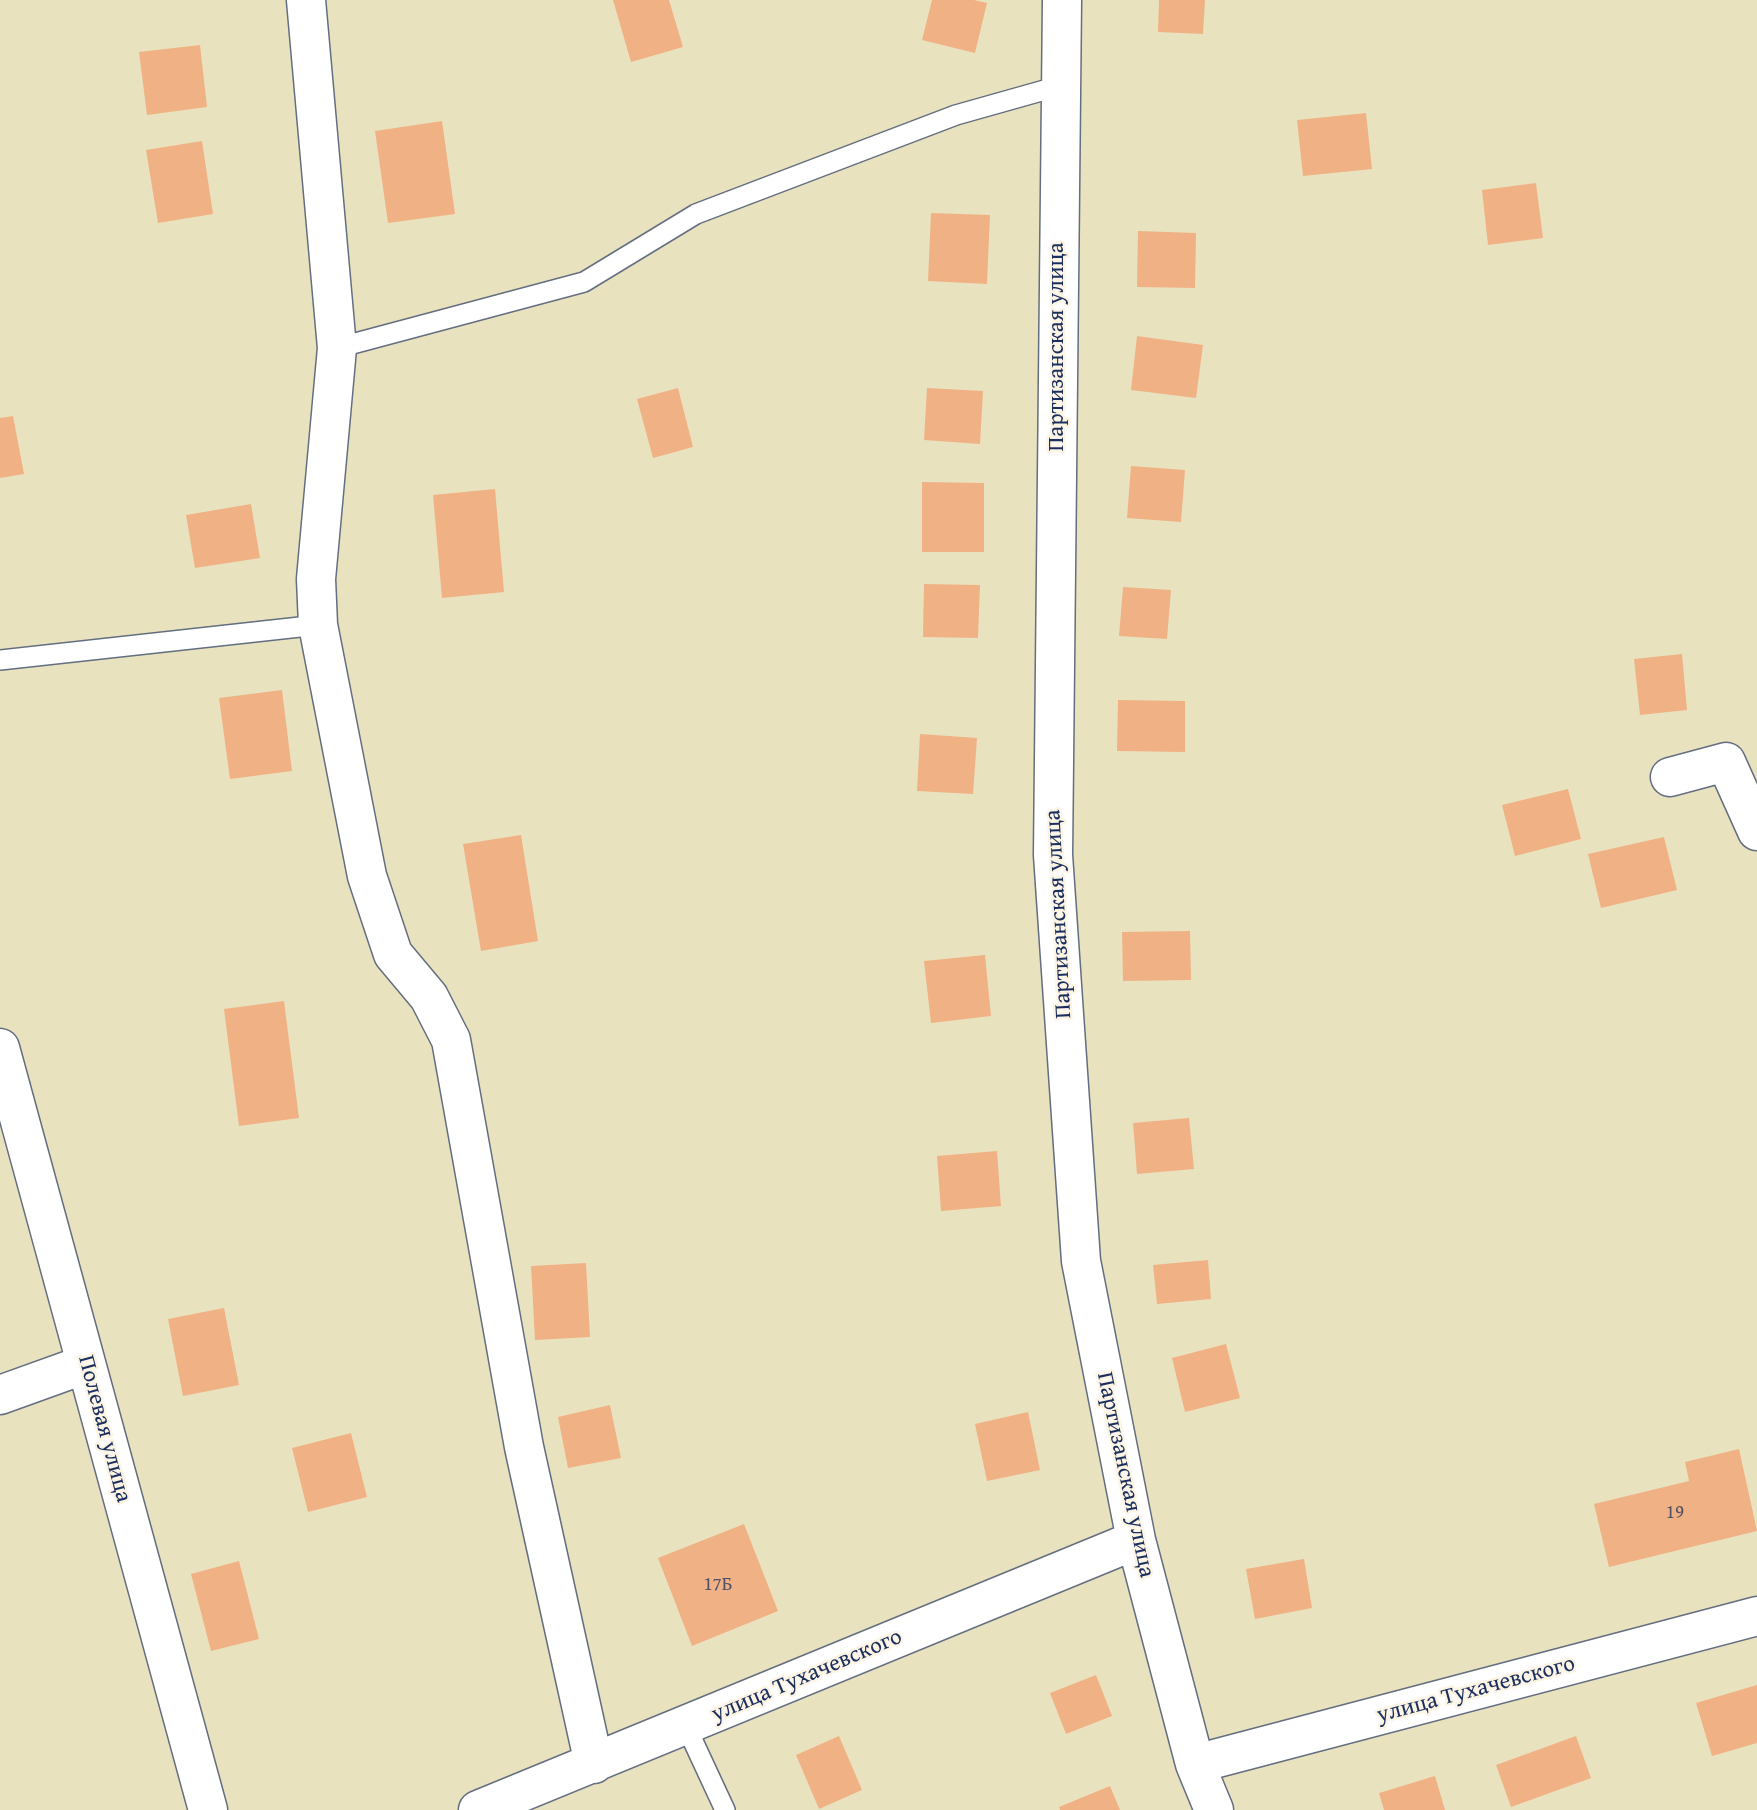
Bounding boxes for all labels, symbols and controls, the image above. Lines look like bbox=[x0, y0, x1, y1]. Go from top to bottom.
street label: Партизанская улица bbox=[1043, 242, 1071, 452]
street label: Партизанская улица bbox=[1040, 809, 1078, 1019]
street label: Полевая улица bbox=[71, 1353, 137, 1505]
street label: Партизанская улица bbox=[1090, 1370, 1160, 1580]
house number: 19 bbox=[1666, 1502, 1684, 1524]
house number: 17Б bbox=[703, 1574, 733, 1596]
street label: улица Тухачевского bbox=[708, 1623, 906, 1729]
street label: улица Тухачевского bbox=[1374, 1650, 1578, 1730]

